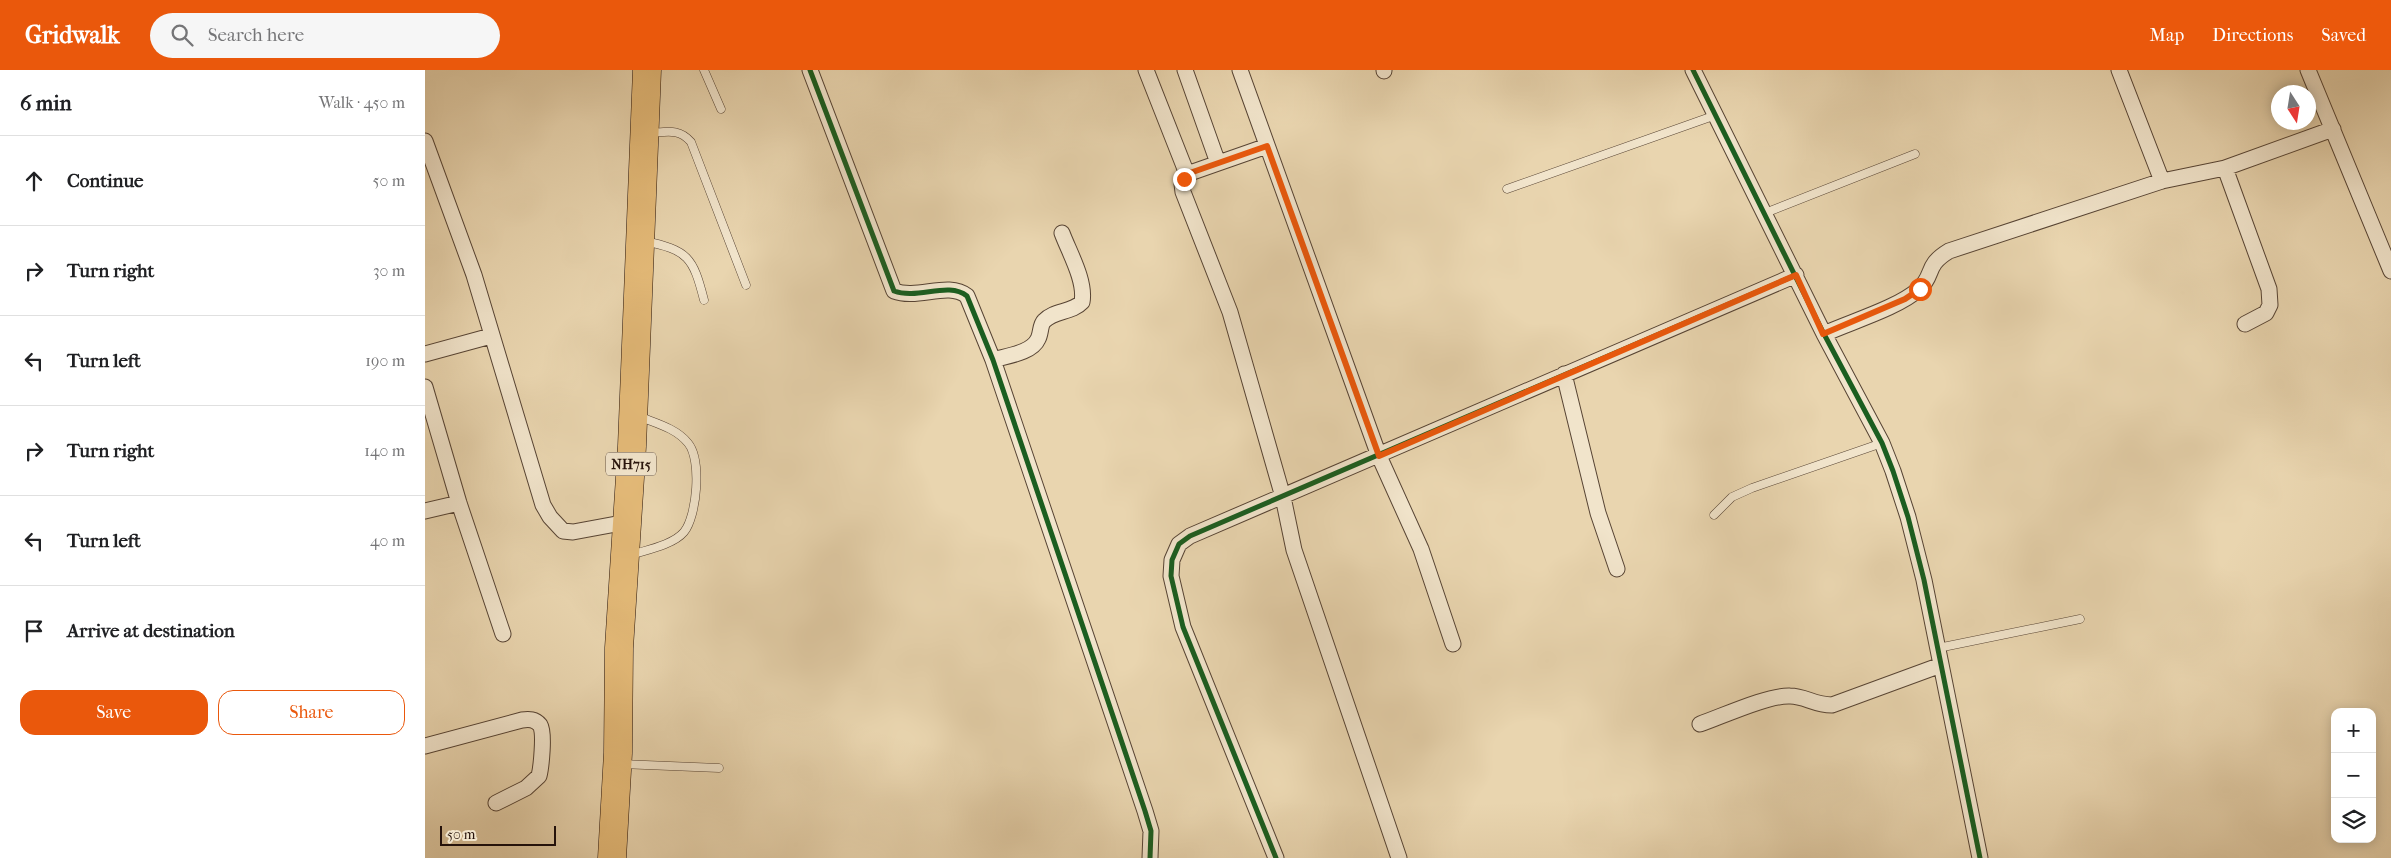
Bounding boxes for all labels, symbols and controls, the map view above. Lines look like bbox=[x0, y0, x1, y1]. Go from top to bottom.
search box bbox=[150, 13, 500, 58]
text: Gridwalk bbox=[25, 21, 120, 49]
icon: search bbox=[168, 21, 196, 49]
text: Search here bbox=[208, 24, 304, 46]
text: Map bbox=[2150, 25, 2184, 46]
text: Directions bbox=[2212, 25, 2293, 46]
text: Saved bbox=[2321, 25, 2366, 46]
north arrow bbox=[2271, 85, 2316, 130]
text: 6 min bbox=[20, 91, 72, 115]
text: Walk · 450 m bbox=[319, 93, 405, 112]
icon: ahead bbox=[20, 167, 48, 195]
route end bbox=[1173, 168, 1196, 191]
text: Continue bbox=[67, 170, 143, 192]
text: 50 m bbox=[373, 171, 405, 190]
icon: right bbox=[20, 257, 48, 285]
text: Turn right bbox=[67, 260, 154, 282]
text: 30 m bbox=[373, 261, 405, 280]
route start bbox=[1909, 278, 1932, 301]
icon: left bbox=[20, 347, 48, 375]
text: Turn left bbox=[67, 350, 141, 372]
text: 190 m bbox=[365, 351, 405, 370]
icon: right bbox=[20, 437, 48, 465]
text: Turn right bbox=[67, 440, 154, 462]
text: 140 m bbox=[364, 441, 405, 460]
road number: NH715 bbox=[606, 452, 656, 476]
icon: left bbox=[20, 527, 48, 555]
text: Turn left bbox=[67, 530, 141, 552]
text: 40 m bbox=[370, 531, 405, 550]
icon: arrive bbox=[20, 617, 48, 645]
text: Arrive at destination bbox=[67, 620, 235, 642]
button: Save bbox=[20, 690, 208, 735]
button: Share bbox=[218, 690, 405, 735]
map controls bbox=[2331, 708, 2376, 843]
button: + bbox=[2331, 708, 2376, 753]
button: − bbox=[2331, 753, 2376, 798]
button: layers bbox=[2331, 798, 2376, 843]
scale bar bbox=[440, 823, 556, 846]
text: 50 m bbox=[447, 826, 475, 843]

